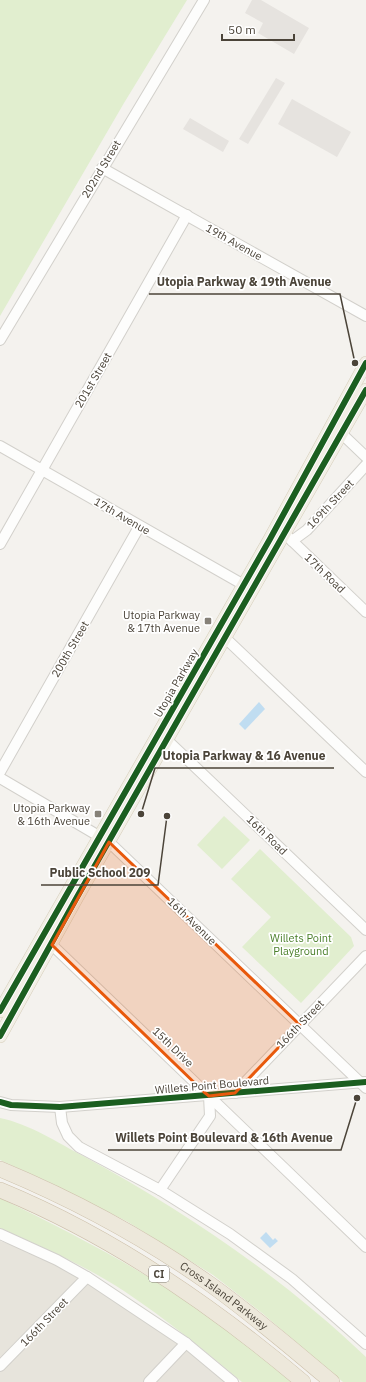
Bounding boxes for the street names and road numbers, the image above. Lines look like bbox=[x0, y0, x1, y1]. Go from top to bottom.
street label: 202nd Street bbox=[78, 137, 124, 201]
street label: 19th Avenue bbox=[203, 221, 265, 263]
street label: 201st Street bbox=[72, 350, 115, 410]
street label: 169th Street bbox=[304, 476, 357, 532]
street label: 17th Avenue bbox=[91, 494, 153, 538]
street label: 17th Road bbox=[302, 550, 348, 596]
street label: 200th Street bbox=[48, 618, 92, 680]
street label: Utopia Parkway bbox=[151, 646, 202, 720]
street label: 16th Road bbox=[244, 812, 290, 858]
street label: 16th Avenue bbox=[165, 894, 219, 948]
street label: 166th Street bbox=[273, 996, 327, 1051]
street label: 15th Drive bbox=[150, 1024, 196, 1070]
street label: Willets Point Boulevard bbox=[154, 1073, 270, 1097]
street label: Cross Island Parkway bbox=[177, 1259, 271, 1333]
road number: CI bbox=[149, 1266, 169, 1282]
street label: 166th Street bbox=[17, 1294, 71, 1349]

